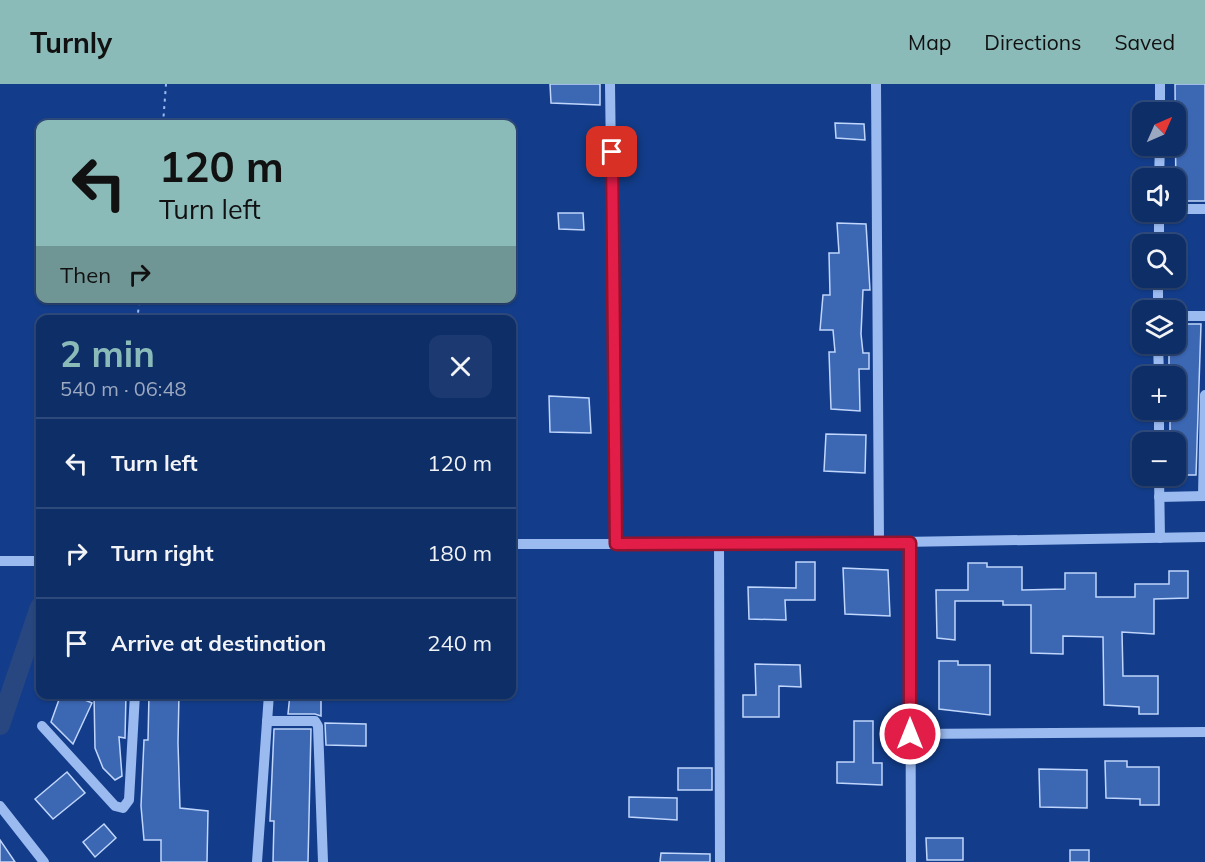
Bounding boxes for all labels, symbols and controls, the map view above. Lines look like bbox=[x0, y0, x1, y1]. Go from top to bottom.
text: Turnly bbox=[30, 25, 112, 60]
text: Map bbox=[908, 29, 951, 55]
text: Directions bbox=[984, 29, 1081, 55]
text: Saved bbox=[1114, 29, 1175, 55]
north arrow bbox=[1132, 102, 1186, 156]
map controls bbox=[1132, 102, 1186, 486]
pin bbox=[586, 126, 637, 177]
icon: arrive bbox=[595, 135, 628, 168]
text: 120 m bbox=[159, 140, 284, 193]
icon: left bbox=[60, 144, 138, 222]
button: sound bbox=[1132, 168, 1186, 222]
text: Turn left bbox=[159, 192, 261, 226]
button: search bbox=[1132, 234, 1186, 288]
icon: right bbox=[123, 258, 156, 291]
text: Then bbox=[60, 261, 111, 289]
button: layers bbox=[1132, 300, 1186, 354]
text: 2 min bbox=[60, 331, 155, 376]
button: close bbox=[429, 335, 492, 398]
button: + bbox=[1132, 366, 1186, 420]
text: 540 m · 06:48 bbox=[60, 376, 186, 401]
button: − bbox=[1132, 432, 1186, 486]
icon: left bbox=[60, 447, 93, 480]
text: Turn left bbox=[111, 449, 198, 477]
text: 120 m bbox=[427, 449, 492, 477]
icon: right bbox=[60, 537, 93, 570]
text: Turn right bbox=[111, 539, 214, 567]
text: 180 m bbox=[427, 539, 492, 567]
icon: arrive bbox=[60, 627, 93, 660]
text: Arrive at destination bbox=[111, 629, 326, 657]
text: 240 m bbox=[427, 629, 492, 657]
position arrow bbox=[878, 702, 942, 766]

